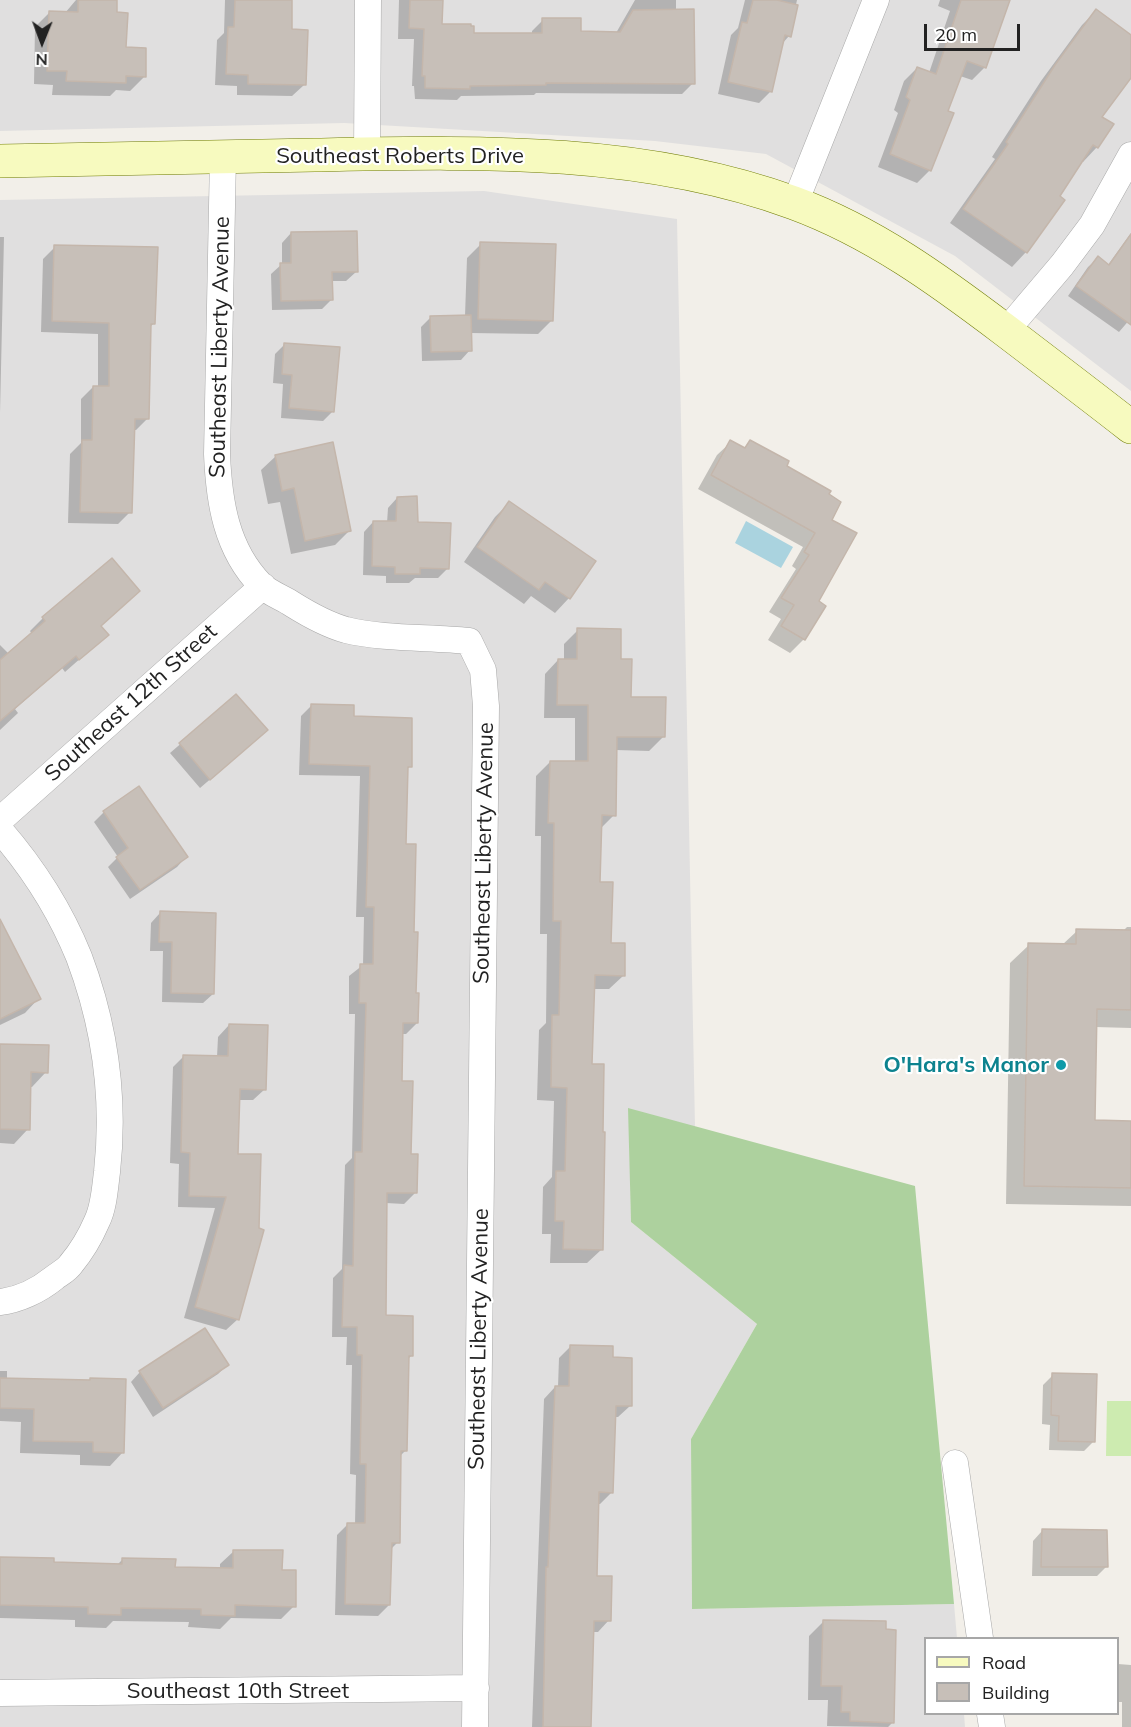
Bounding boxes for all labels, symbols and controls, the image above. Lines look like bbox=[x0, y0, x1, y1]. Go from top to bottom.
north arrow bbox=[12, 12, 72, 72]
scale bar bbox=[927, 12, 1023, 50]
text: 20 m bbox=[935, 23, 977, 46]
text: N bbox=[35, 50, 48, 70]
street label: Southeast Roberts Drive bbox=[276, 143, 524, 169]
street label: Southeast Liberty Avenue bbox=[205, 216, 235, 478]
street label: Southeast 12th Street bbox=[39, 619, 223, 787]
street label: Southeast Liberty Avenue bbox=[469, 722, 499, 984]
place label: O'Hara's Manor bbox=[883, 1052, 1049, 1078]
marker: O'Hara's Manor bbox=[1054, 1058, 1068, 1072]
street label: Southeast Liberty Avenue bbox=[464, 1208, 494, 1470]
legend bbox=[924, 1637, 1119, 1715]
text: Road bbox=[982, 1651, 1026, 1674]
street label: Southeast 10th Street bbox=[127, 1678, 349, 1704]
text: Building bbox=[982, 1681, 1050, 1704]

